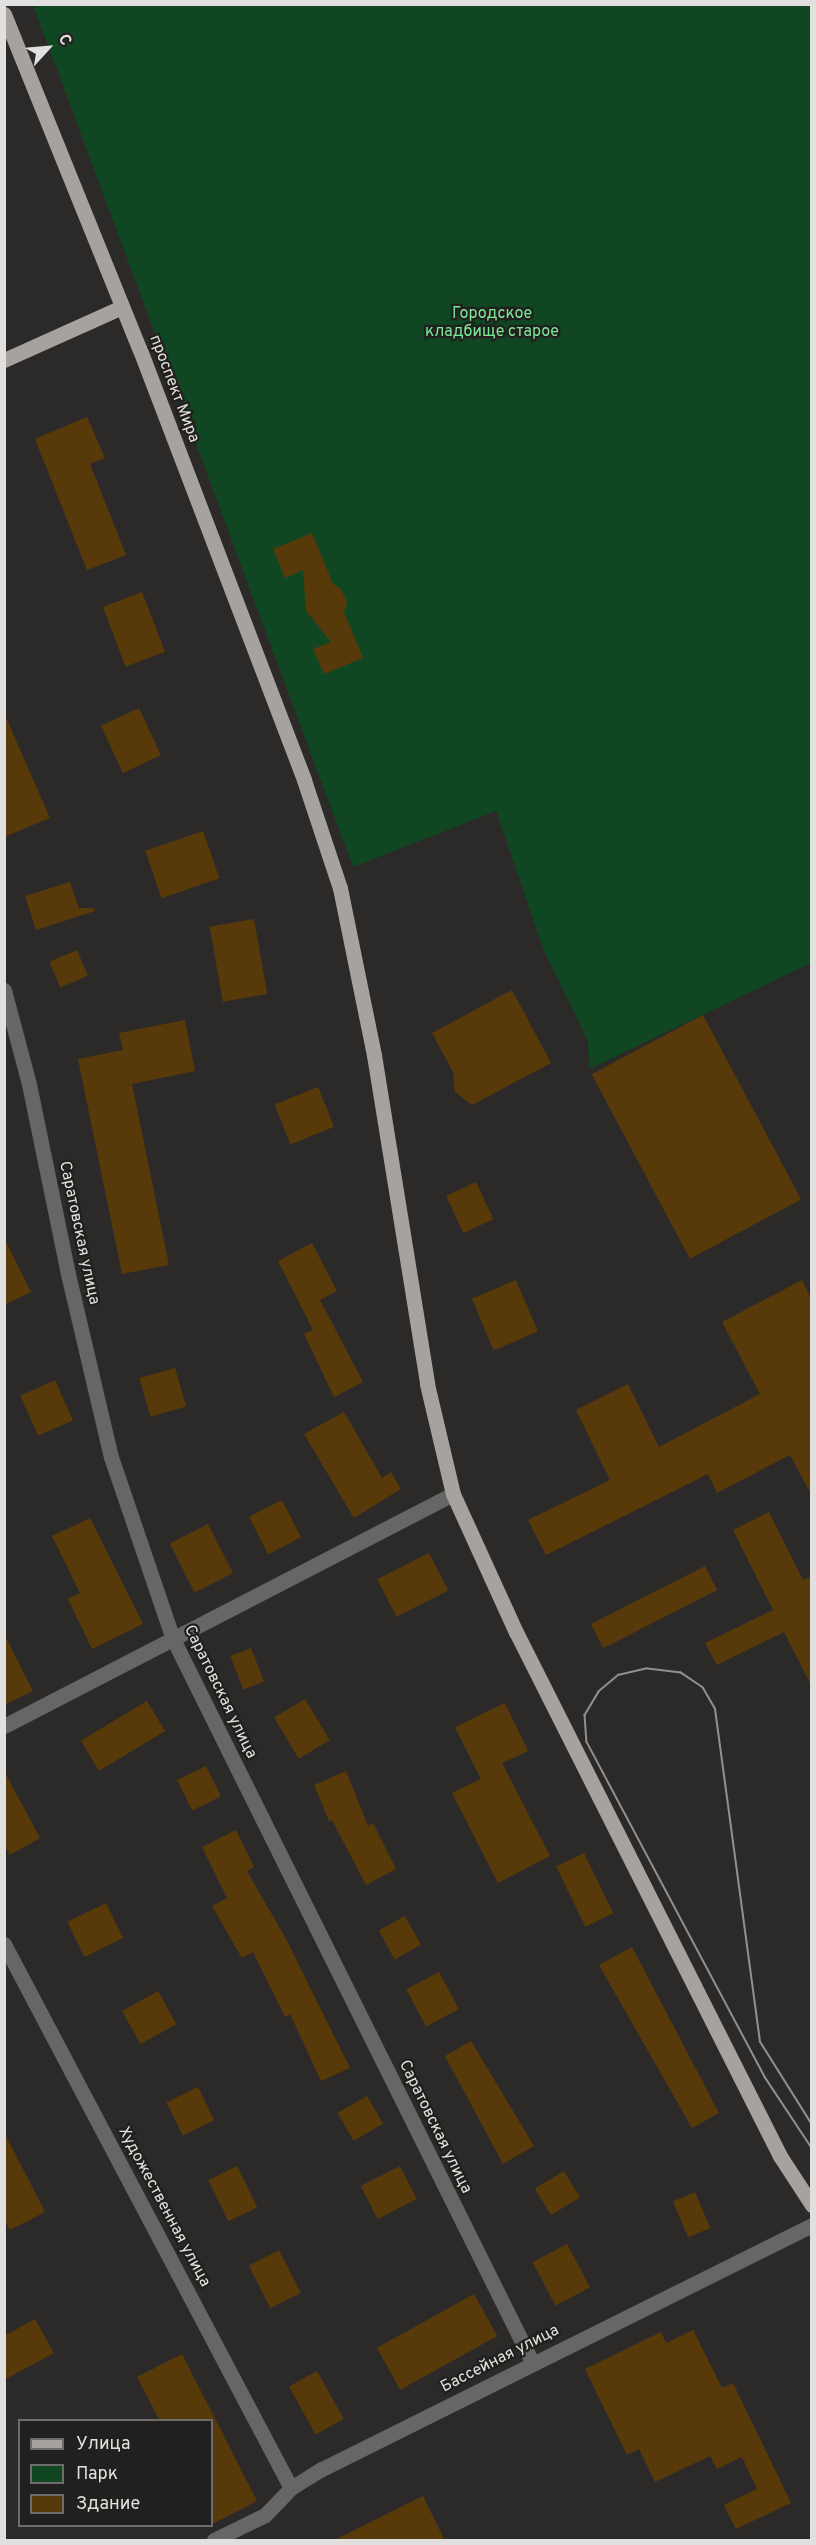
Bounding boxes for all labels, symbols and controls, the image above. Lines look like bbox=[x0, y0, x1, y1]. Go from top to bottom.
north arrow bbox=[18, 18, 78, 78]
text: С bbox=[53, 31, 75, 49]
park label: Городское кладбище старое bbox=[425, 304, 559, 342]
street label: проспект Мира bbox=[145, 332, 203, 446]
street label: Саратовская улица bbox=[54, 1159, 104, 1307]
street label: Саратовская улица bbox=[179, 1622, 261, 1762]
street label: Саратовская улица bbox=[394, 2057, 476, 2197]
street label: Художественная улица bbox=[114, 2124, 214, 2290]
street label: Бассейная улица bbox=[438, 2321, 562, 2397]
legend bbox=[18, 2419, 213, 2527]
text: Улица bbox=[76, 2433, 130, 2456]
text: Парк bbox=[76, 2463, 118, 2486]
text: Здание bbox=[76, 2493, 140, 2516]

